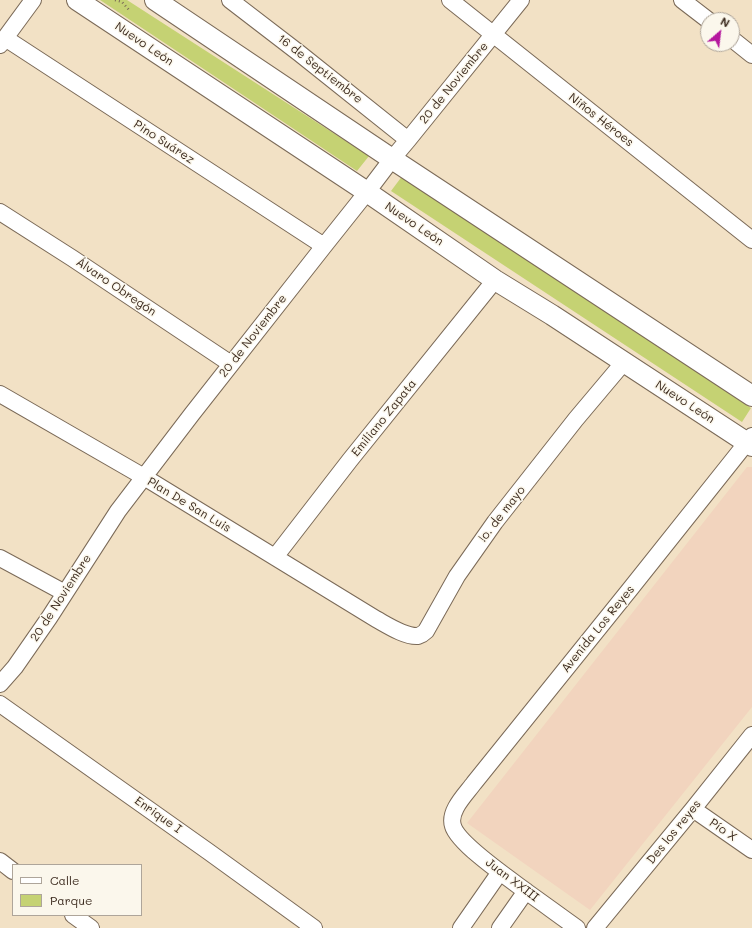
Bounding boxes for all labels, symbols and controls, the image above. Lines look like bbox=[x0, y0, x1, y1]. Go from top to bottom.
north arrow bbox=[700, 12, 740, 52]
text: N bbox=[718, 13, 733, 30]
street label: Nuevo León bbox=[112, 19, 176, 69]
street label: 16 de Septiembre bbox=[275, 31, 365, 107]
street label: 20 de Noviembre bbox=[417, 39, 491, 127]
street label: Niños Héroes bbox=[566, 90, 636, 150]
street label: Pino Suárez bbox=[131, 117, 197, 167]
street label: Nuevo León bbox=[382, 199, 446, 249]
street label: Álvaro Obregón bbox=[73, 255, 159, 319]
street label: 20 de Noviembre bbox=[216, 292, 290, 380]
street label: Emiliano Zapata bbox=[348, 377, 420, 459]
street label: Nuevo León bbox=[653, 378, 717, 426]
street label: Plan De San Luis bbox=[145, 474, 233, 536]
street label: !o. de mayo bbox=[476, 483, 528, 545]
street label: 20 de Noviembre bbox=[27, 552, 95, 644]
street label: Avenida Los Reyes bbox=[558, 583, 638, 675]
street label: Enrique I bbox=[132, 794, 184, 836]
street label: Des los reyes bbox=[644, 797, 704, 867]
street label: Pío X bbox=[707, 815, 739, 845]
street label: Juan XXIII bbox=[483, 855, 541, 905]
legend bbox=[12, 864, 142, 916]
text: Calle bbox=[50, 872, 80, 888]
text: Parque bbox=[50, 892, 93, 908]

